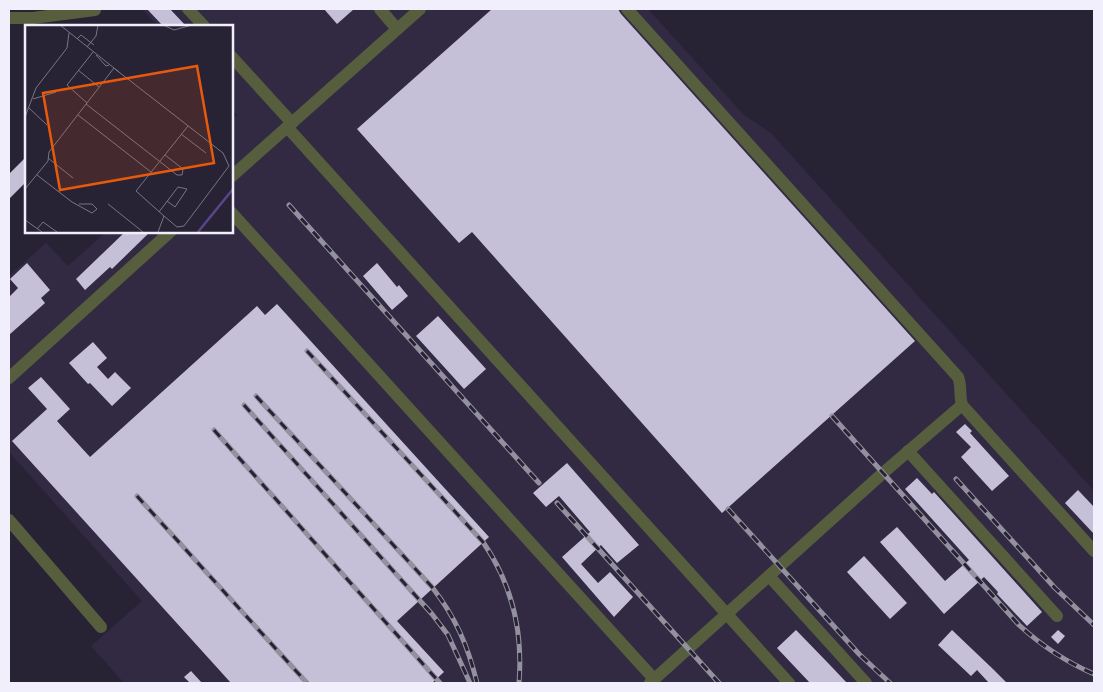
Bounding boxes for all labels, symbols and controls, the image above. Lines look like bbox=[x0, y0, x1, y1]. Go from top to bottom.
inset map bbox=[25, 25, 232, 232]

